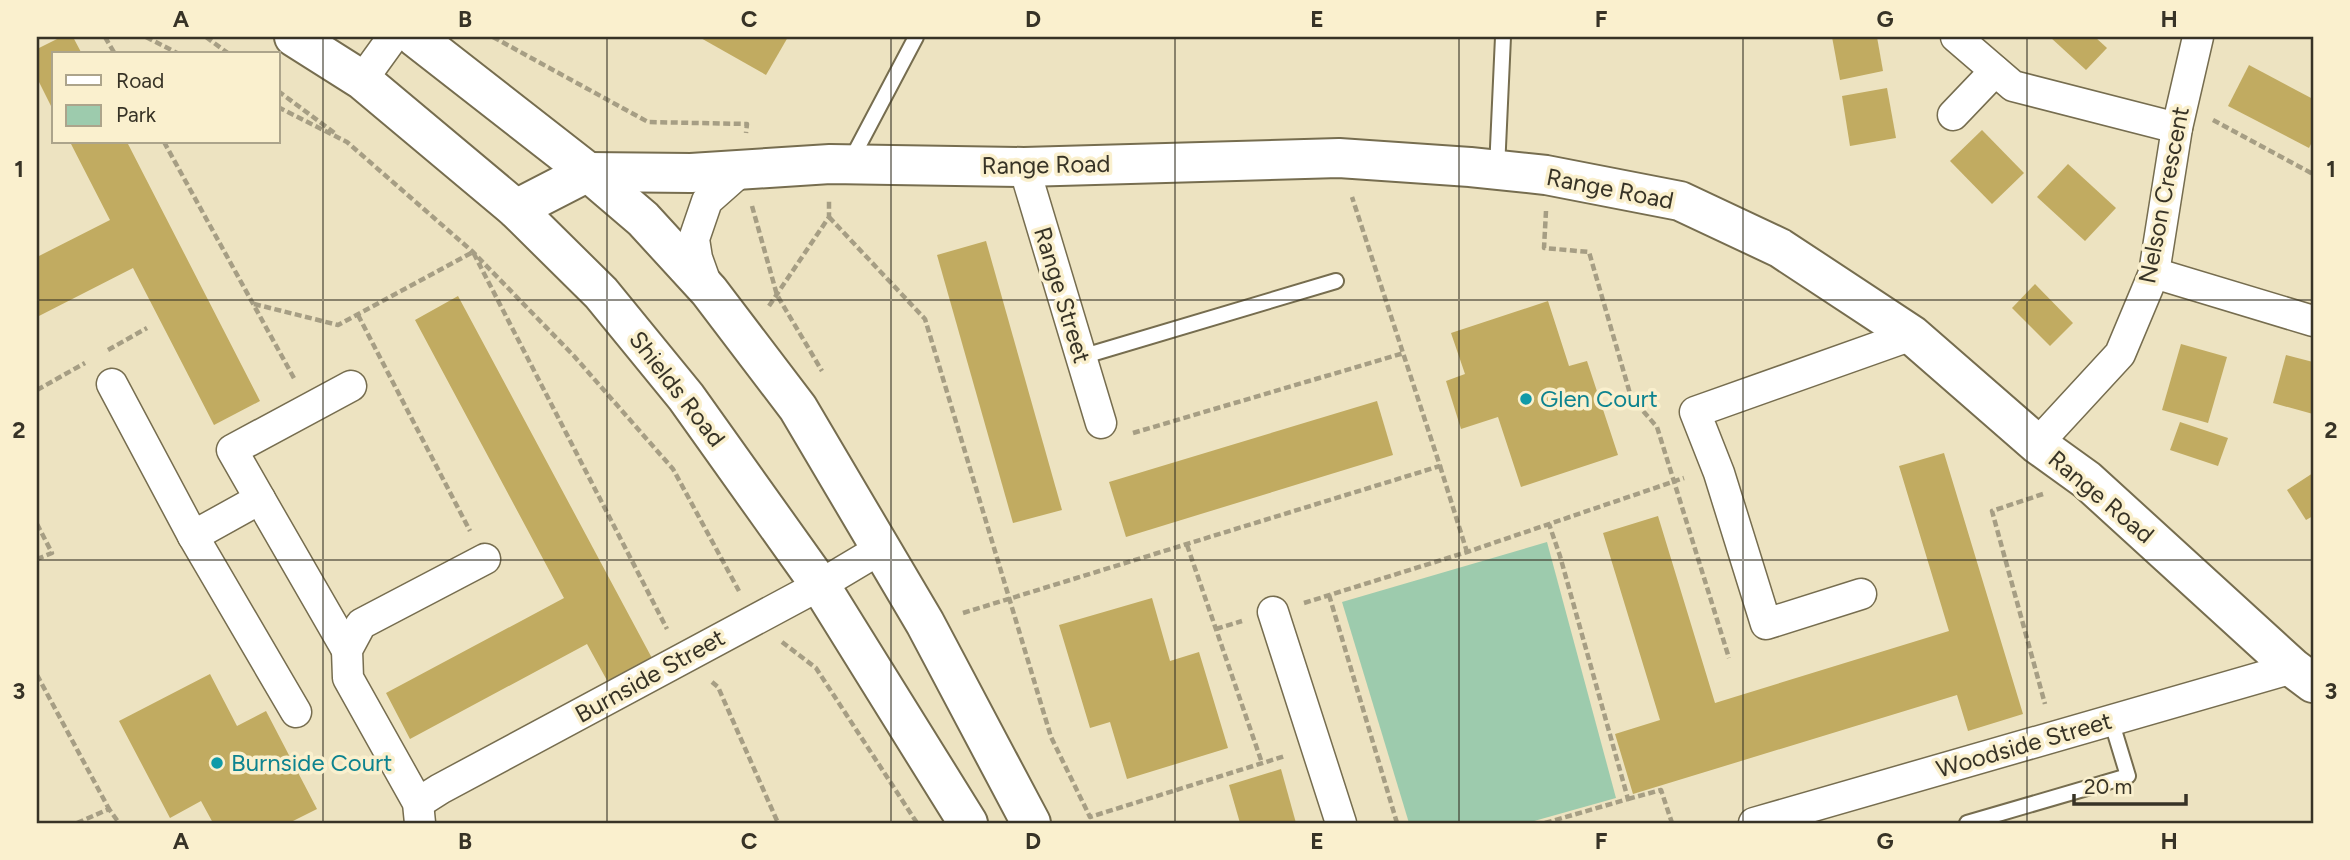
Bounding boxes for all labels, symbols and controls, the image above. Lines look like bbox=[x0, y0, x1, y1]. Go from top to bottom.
text: A bbox=[173, 5, 190, 33]
text: B bbox=[458, 5, 472, 33]
text: C bbox=[741, 5, 758, 33]
text: D bbox=[1025, 5, 1041, 33]
text: E bbox=[1310, 5, 1324, 33]
text: F bbox=[1595, 5, 1608, 33]
text: G bbox=[1876, 5, 1894, 33]
text: H bbox=[2160, 5, 2178, 33]
legend bbox=[52, 52, 280, 144]
text: Road bbox=[116, 68, 164, 93]
text: Park bbox=[116, 102, 157, 127]
street label: Nelson Crescent bbox=[2132, 104, 2195, 286]
street label: Range Road bbox=[981, 149, 1111, 180]
text: 1 bbox=[14, 155, 24, 183]
text: 1 bbox=[2326, 155, 2336, 183]
street label: Range Road bbox=[1544, 162, 1676, 215]
street label: Range Street bbox=[1028, 223, 1097, 367]
street label: Shields Road bbox=[623, 325, 731, 452]
place label: Glen Court bbox=[1540, 384, 1658, 413]
marker: Glen Court bbox=[1518, 391, 1534, 407]
text: 2 bbox=[12, 416, 26, 444]
text: 2 bbox=[2324, 416, 2338, 444]
street label: Range Road bbox=[2043, 444, 2160, 549]
street label: Burnside Street bbox=[570, 622, 730, 729]
text: 3 bbox=[13, 677, 25, 705]
text: 3 bbox=[2325, 677, 2337, 705]
street label: Woodside Street bbox=[1933, 706, 2115, 783]
place label: Burnside Court bbox=[231, 748, 392, 777]
marker: Burnside Court bbox=[209, 755, 225, 771]
scale bar bbox=[2074, 762, 2186, 806]
text: 20 m bbox=[2084, 774, 2132, 799]
text: A bbox=[173, 827, 190, 855]
text: B bbox=[458, 827, 472, 855]
text: C bbox=[741, 827, 758, 855]
text: D bbox=[1025, 827, 1041, 855]
text: E bbox=[1310, 827, 1324, 855]
text: F bbox=[1595, 827, 1608, 855]
text: G bbox=[1876, 827, 1894, 855]
text: H bbox=[2160, 827, 2178, 855]

